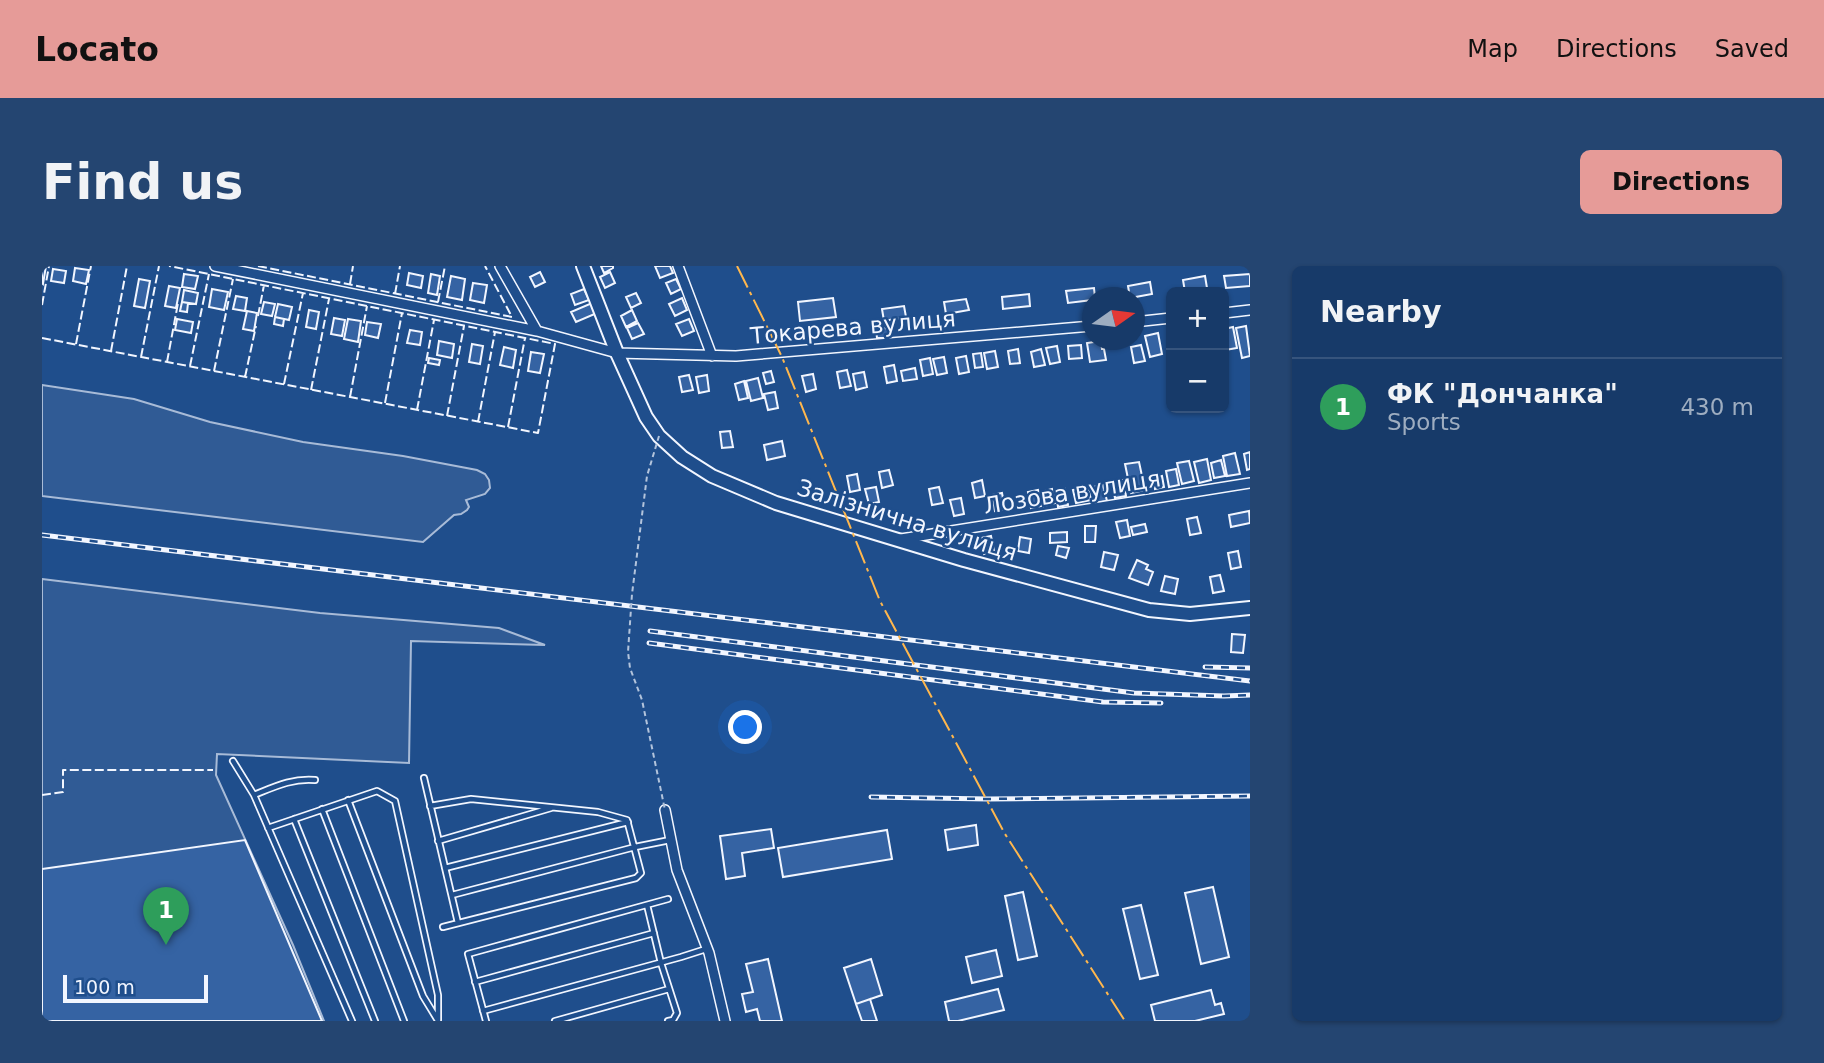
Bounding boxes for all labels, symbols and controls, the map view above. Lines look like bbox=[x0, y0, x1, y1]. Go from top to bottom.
text: Locato bbox=[35, 30, 159, 69]
text: Map bbox=[1467, 35, 1518, 63]
text: Directions bbox=[1556, 35, 1677, 63]
text: Saved bbox=[1715, 35, 1789, 63]
button: Directions bbox=[1580, 150, 1782, 214]
text: Find us bbox=[42, 154, 243, 211]
north arrow bbox=[1082, 287, 1145, 350]
map controls bbox=[1166, 287, 1229, 413]
button: + bbox=[1166, 287, 1229, 350]
text: Nearby bbox=[1320, 294, 1442, 329]
street label: Токарева вулиця bbox=[748, 305, 957, 349]
button: − bbox=[1166, 350, 1229, 413]
text: ФК "Дончанка" bbox=[1387, 379, 1618, 409]
text: 1 bbox=[1335, 394, 1351, 420]
text: 430 m bbox=[1680, 394, 1754, 420]
text: Sports bbox=[1387, 409, 1461, 435]
street label: Лозова вулиця bbox=[982, 465, 1162, 519]
street label: Залізнична вулиця bbox=[794, 474, 1020, 566]
your location bbox=[728, 710, 762, 744]
pin: 1 bbox=[143, 887, 189, 945]
scale bar bbox=[63, 972, 208, 1004]
text: 100 m bbox=[74, 976, 135, 998]

